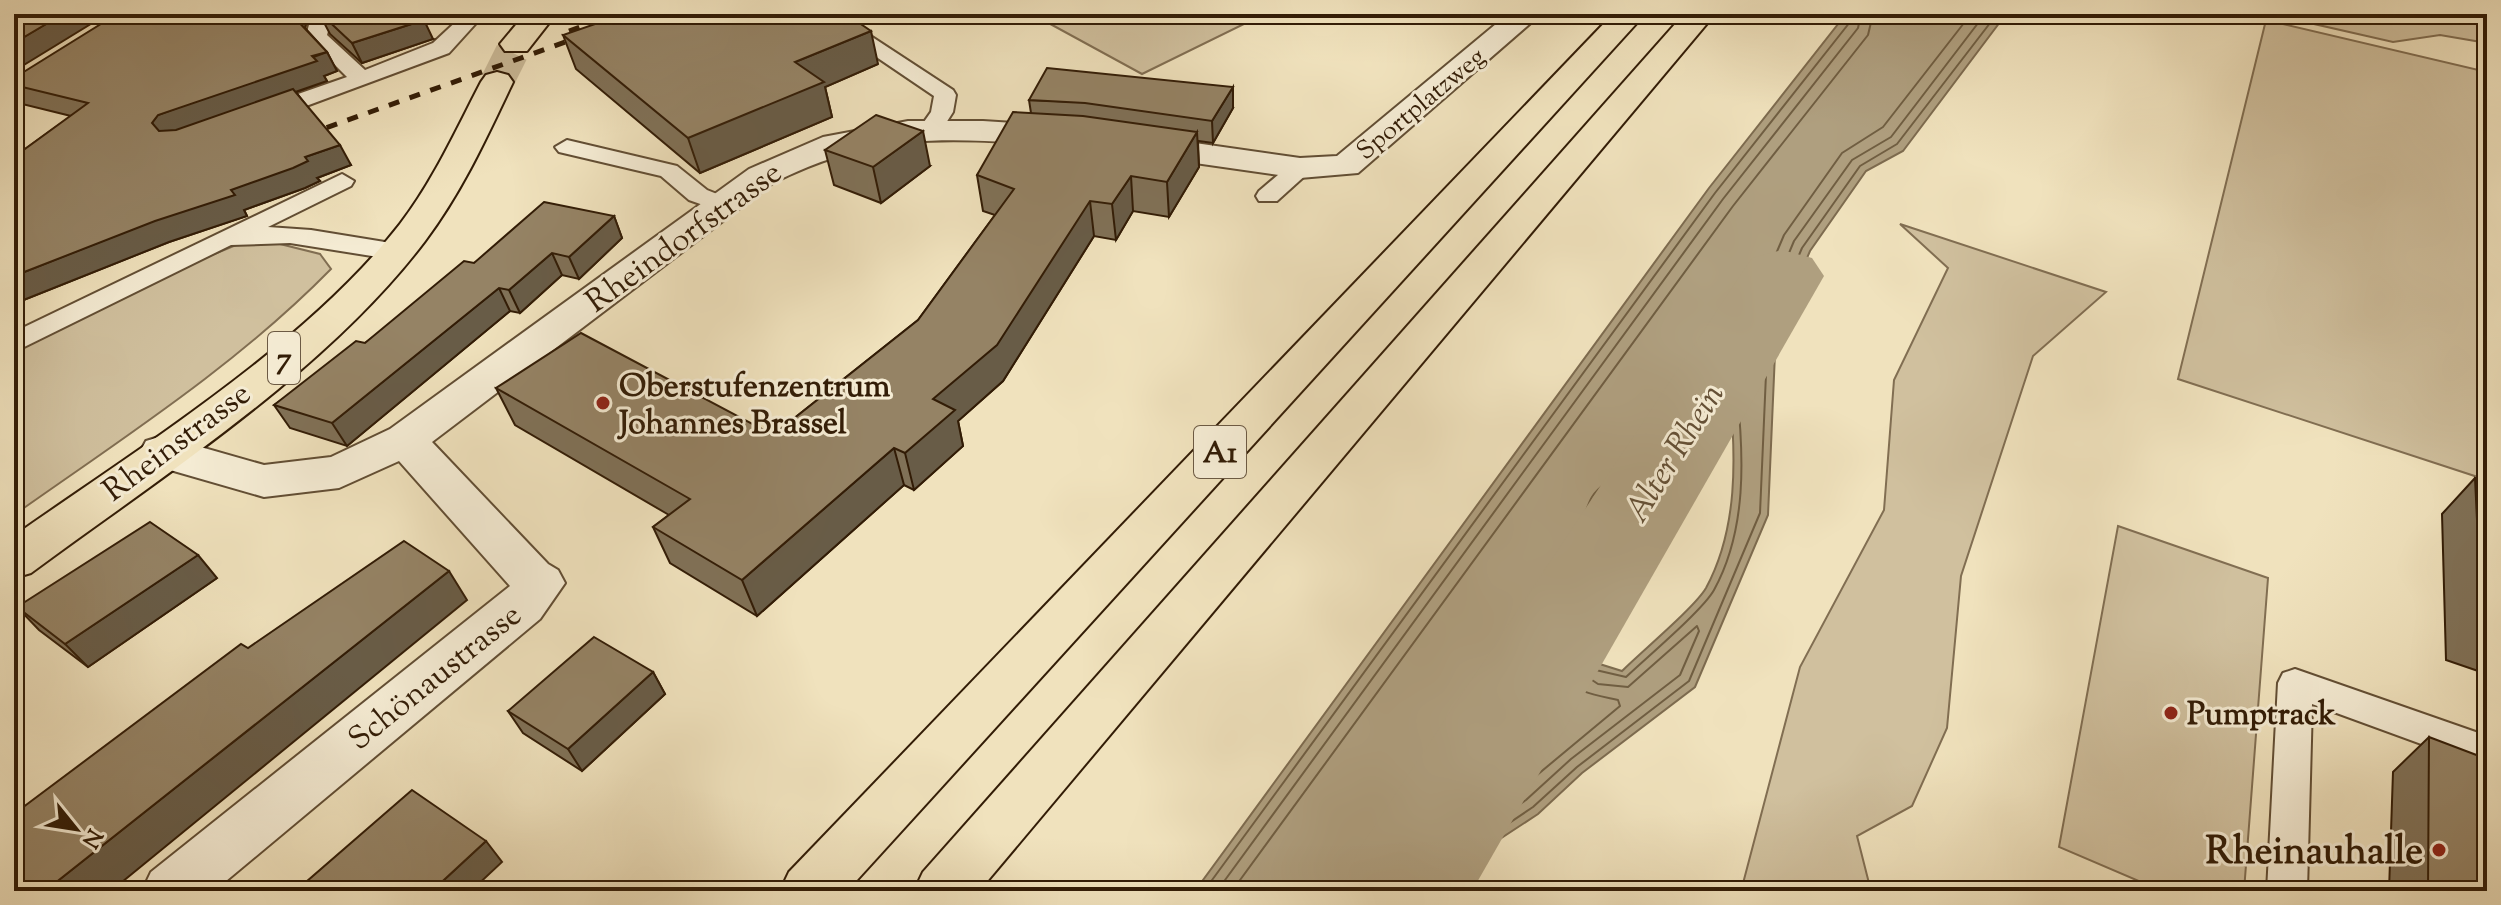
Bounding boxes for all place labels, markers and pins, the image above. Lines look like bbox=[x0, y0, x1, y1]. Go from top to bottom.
place label: Oberstufenzentrum Johannes Brassel bbox=[617, 365, 891, 448]
marker: Oberstufenzentrum Johannes Brassel bbox=[594, 394, 612, 412]
place label: Pumptrack bbox=[2187, 693, 2336, 739]
marker: Pumptrack bbox=[2162, 704, 2180, 722]
place label: Rheinauhalle bbox=[2206, 827, 2423, 881]
marker: Rheinauhalle bbox=[2430, 841, 2448, 859]

